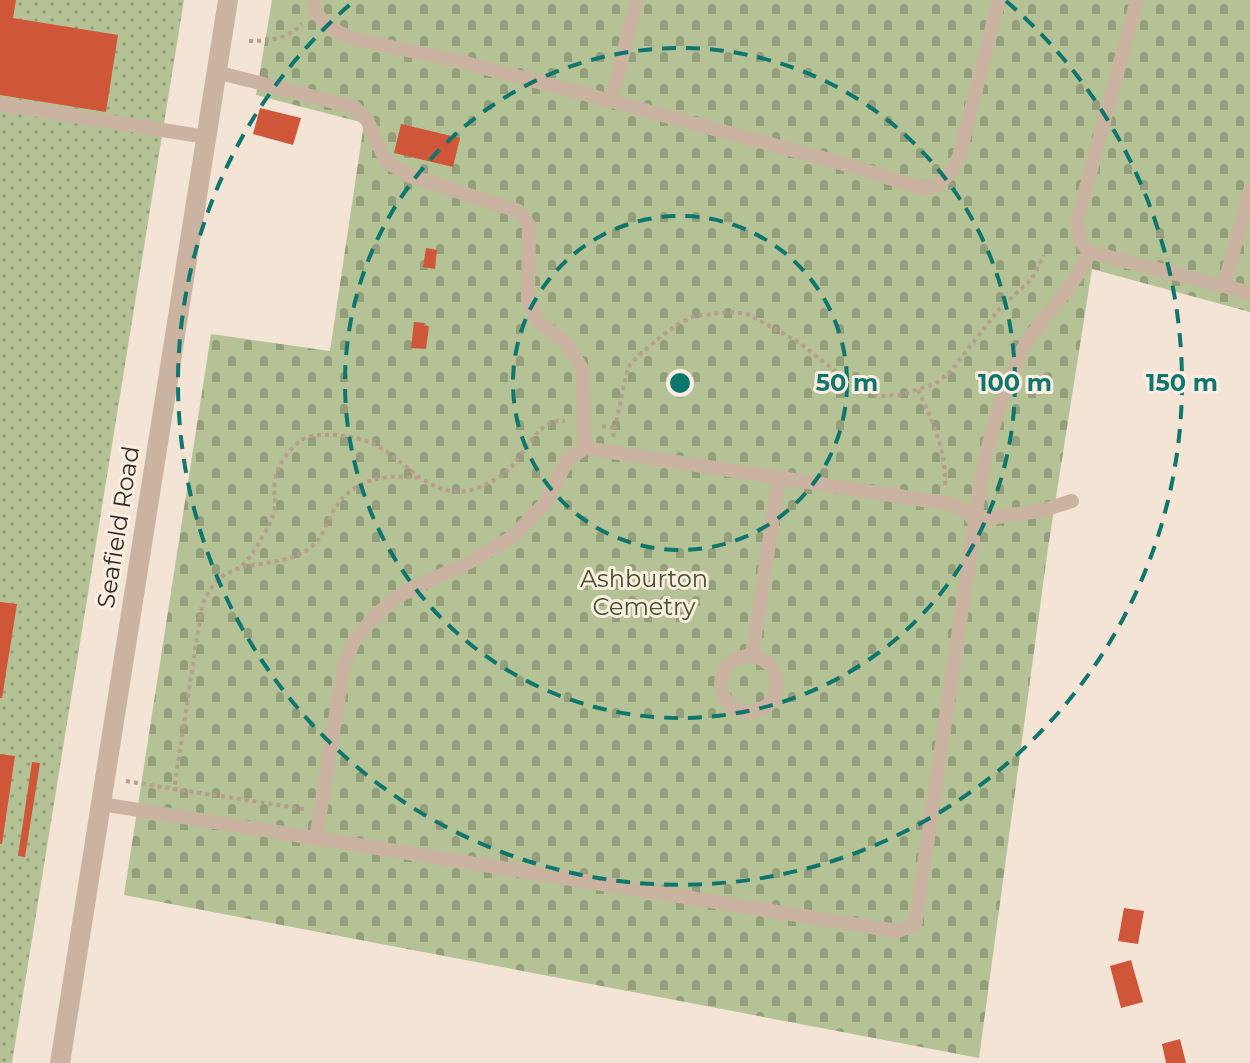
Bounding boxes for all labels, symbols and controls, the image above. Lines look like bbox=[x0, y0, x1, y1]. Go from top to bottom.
text: 50 m bbox=[816, 368, 878, 397]
text: 100 m bbox=[978, 368, 1052, 397]
text: 150 m bbox=[1146, 368, 1218, 397]
centre of rings bbox=[666, 369, 694, 397]
street label: Seafield Road bbox=[91, 444, 145, 610]
park label: Ashburton Cemetry bbox=[580, 564, 708, 621]

